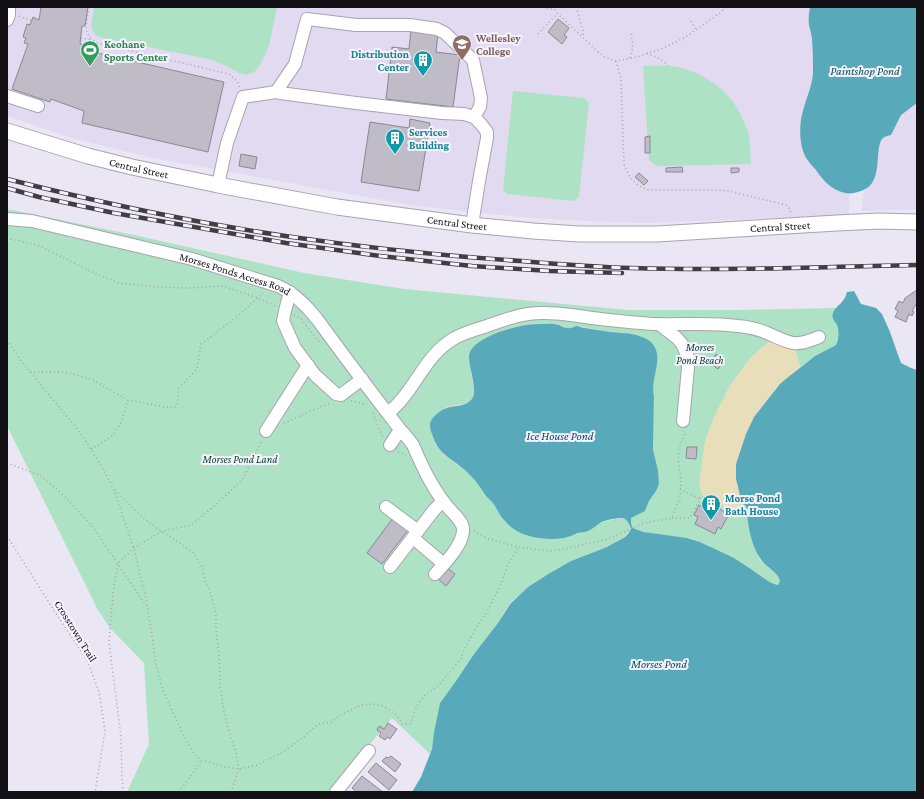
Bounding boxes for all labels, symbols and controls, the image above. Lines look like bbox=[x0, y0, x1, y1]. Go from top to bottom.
place label: Wellesley College bbox=[475, 32, 521, 57]
school or university icon: Wellesley College bbox=[451, 33, 473, 61]
place label: Keohane Sports Center bbox=[104, 38, 168, 63]
sports icon: Keohane Sports Center bbox=[79, 39, 101, 67]
place label: Distribution Center bbox=[351, 48, 410, 73]
building icon: Distribution Center bbox=[412, 49, 434, 77]
water label: Paintshop Pond bbox=[830, 64, 900, 78]
place label: Services Building bbox=[409, 126, 450, 151]
building icon: Services Building bbox=[384, 127, 406, 155]
street label: Central Street bbox=[108, 156, 170, 181]
street label: Central Street bbox=[426, 213, 488, 232]
street label: Central Street bbox=[750, 219, 811, 234]
street label: Morses Ponds Access Road bbox=[178, 250, 293, 298]
park label: Morses Pond Beach bbox=[676, 341, 724, 366]
water label: Ice House Pond bbox=[527, 429, 594, 443]
park label: Morses Pond Land bbox=[202, 453, 278, 465]
place label: Morse Pond Bath House bbox=[725, 492, 780, 517]
building icon: Morse Pond Bath House bbox=[700, 493, 722, 521]
street label: Crosstown Trail bbox=[52, 598, 100, 664]
water label: Morses Pond bbox=[630, 657, 687, 671]

